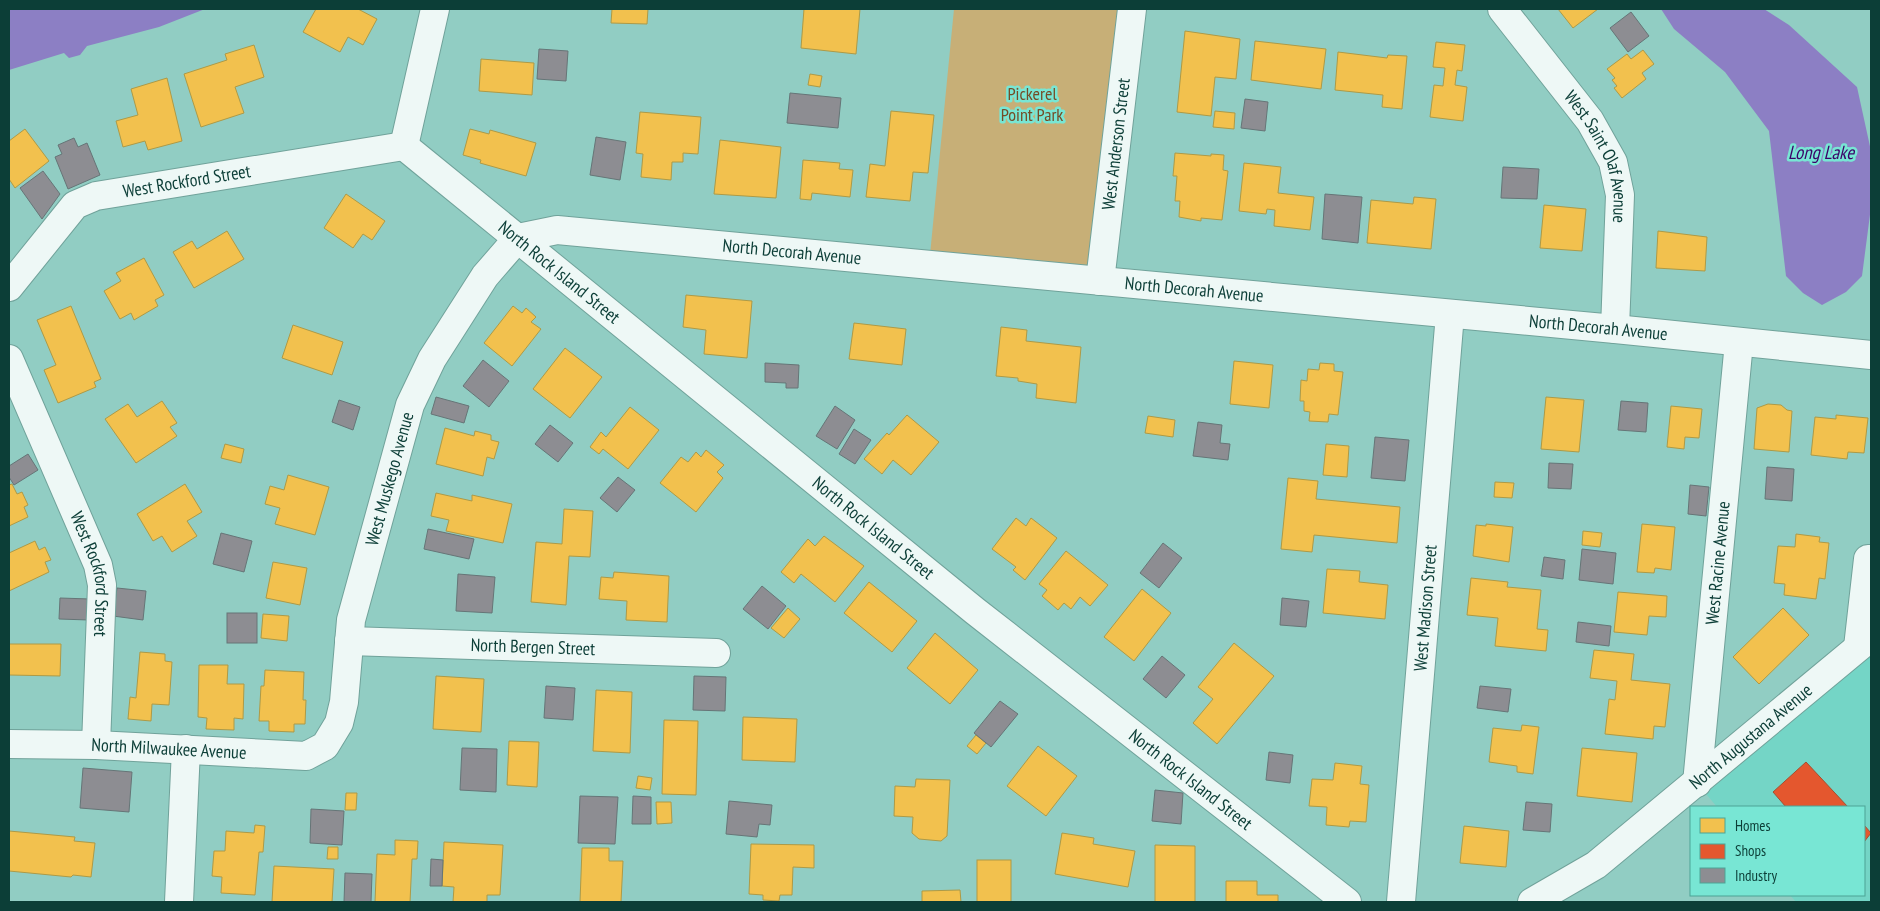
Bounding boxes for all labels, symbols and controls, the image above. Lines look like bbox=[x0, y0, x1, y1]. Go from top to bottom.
street label: West Anderson Street bbox=[1096, 77, 1135, 211]
park label: Pickerel Point Park bbox=[1001, 82, 1063, 126]
street label: West Saint Olaf Avenue bbox=[1559, 86, 1632, 223]
water label: Long Lake bbox=[1788, 140, 1855, 164]
street label: West Rockford Street bbox=[121, 159, 252, 202]
street label: North Rock Island Street bbox=[494, 215, 625, 328]
street label: North Decorah Avenue bbox=[722, 234, 862, 269]
street label: North Decorah Avenue bbox=[1124, 271, 1264, 307]
street label: North Decorah Avenue bbox=[1528, 309, 1669, 345]
street label: West Muskego Avenue bbox=[360, 409, 419, 548]
street label: North Rock Island Street bbox=[808, 471, 939, 584]
street label: West Racine Avenue bbox=[1700, 500, 1735, 626]
street label: West Rockford Street bbox=[65, 508, 114, 637]
street label: West Madison Street bbox=[1408, 544, 1442, 672]
street label: North Bergen Street bbox=[470, 633, 596, 660]
street label: North Augustana Avenue bbox=[1684, 679, 1817, 794]
street label: North Rock Island Street bbox=[1124, 724, 1257, 835]
street label: North Milwaukee Avenue bbox=[91, 733, 247, 764]
legend bbox=[1690, 806, 1865, 896]
text: Homes bbox=[1735, 816, 1771, 835]
text: Shops bbox=[1735, 841, 1766, 860]
text: Industry bbox=[1735, 866, 1777, 885]

